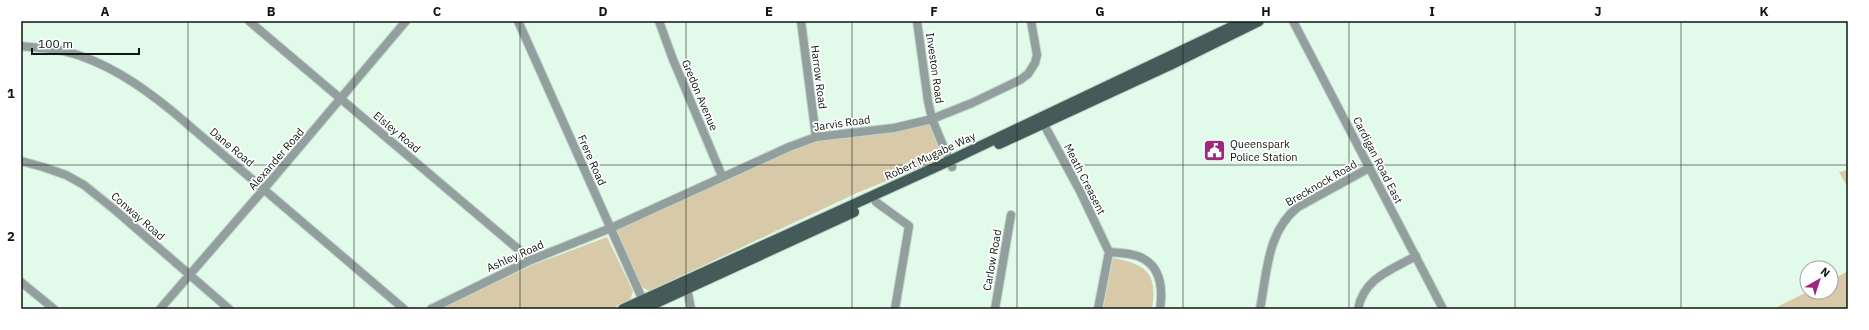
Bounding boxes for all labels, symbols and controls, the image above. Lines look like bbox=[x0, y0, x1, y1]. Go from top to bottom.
text: A bbox=[101, 3, 110, 20]
text: B bbox=[267, 3, 276, 20]
text: C bbox=[433, 3, 442, 20]
text: D bbox=[598, 3, 608, 20]
text: E bbox=[765, 3, 773, 20]
text: F bbox=[930, 3, 938, 20]
text: G bbox=[1095, 3, 1105, 20]
text: H bbox=[1261, 3, 1271, 20]
text: I bbox=[1429, 3, 1435, 20]
text: J bbox=[1594, 3, 1602, 20]
text: K bbox=[1759, 3, 1769, 20]
scale bar bbox=[32, 30, 139, 56]
street label: Investon Road bbox=[923, 32, 947, 104]
text: 100 m bbox=[38, 36, 73, 51]
street label: Harrow Road bbox=[808, 44, 830, 110]
street label: Gredon Avenue bbox=[679, 57, 721, 133]
text: 1 bbox=[7, 85, 15, 102]
street label: Elsley Road bbox=[371, 108, 423, 156]
street label: Jarvis Road bbox=[813, 112, 871, 134]
street label: Cardigan Road East bbox=[1350, 114, 1406, 206]
street label: Dane Road bbox=[207, 124, 257, 170]
street label: Alexander Road bbox=[245, 125, 307, 193]
street label: Robert Mugabe Way bbox=[882, 129, 978, 183]
street label: Frere Road bbox=[575, 133, 609, 187]
public building icon: Queenspark Police Station bbox=[1201, 137, 1227, 163]
place label: Queenspark Police Station bbox=[1230, 137, 1298, 164]
street label: Meath Creasent bbox=[1061, 141, 1109, 217]
street label: Brecknock Road bbox=[1283, 157, 1359, 209]
street label: Conway Road bbox=[108, 189, 168, 243]
text: 2 bbox=[7, 228, 15, 245]
street label: Carlow Road bbox=[980, 228, 1004, 292]
street label: Ashley Road bbox=[484, 237, 546, 275]
north arrow bbox=[1799, 260, 1839, 300]
text: N bbox=[1818, 264, 1833, 280]

